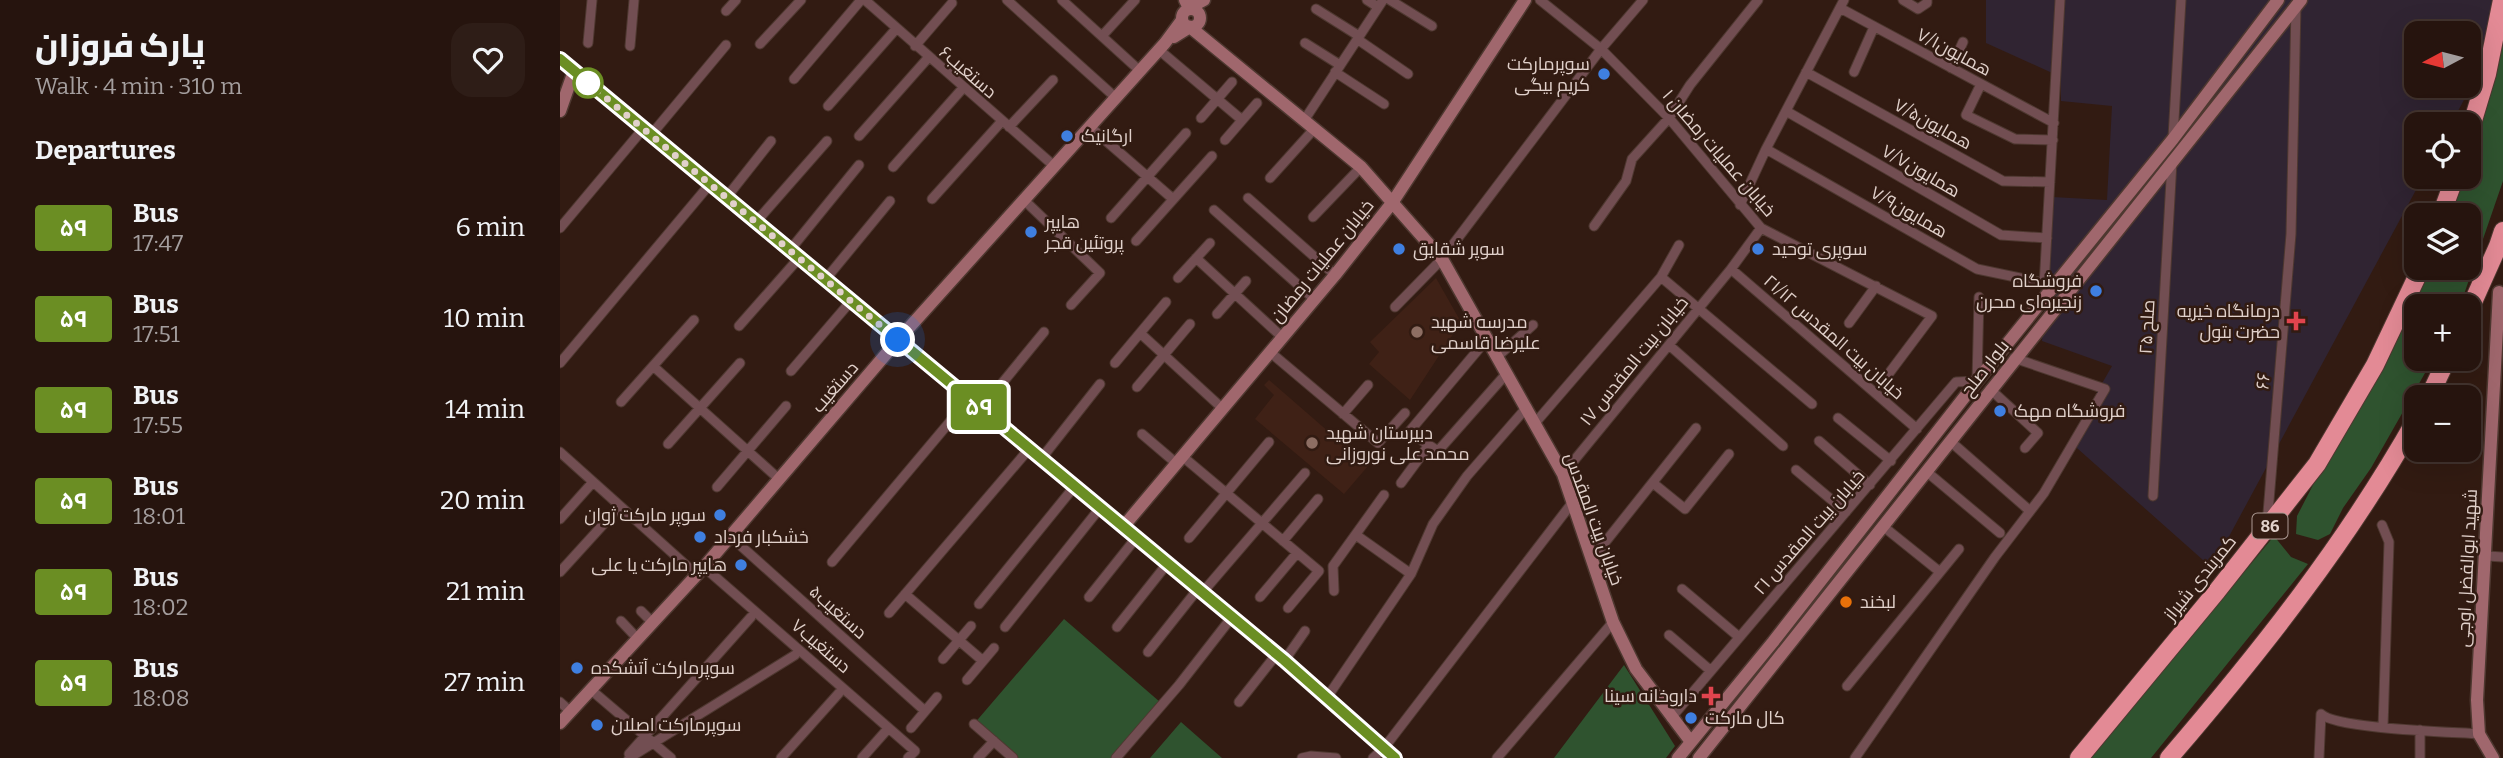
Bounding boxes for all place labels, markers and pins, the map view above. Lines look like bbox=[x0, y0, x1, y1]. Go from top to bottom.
place label: سوپرمارکت کریم بیگی bbox=[1507, 53, 1590, 97]
marker: سوپرمارکت کریم بیگی bbox=[1596, 66, 1612, 82]
unlabelled marker bbox=[573, 68, 603, 98]
place label: ارگانیک bbox=[1081, 125, 1133, 147]
marker: ارگانیک bbox=[1059, 128, 1075, 144]
place label: هایپر پروتئین قجر bbox=[1044, 211, 1124, 255]
marker: هایپر پروتئین قجر bbox=[1023, 224, 1039, 240]
place label: سوپر شقایق bbox=[1413, 238, 1505, 261]
place label: سوپری توحید bbox=[1772, 238, 1867, 261]
marker: سوپر شقایق bbox=[1391, 241, 1407, 257]
marker: سوپری توحید bbox=[1750, 241, 1766, 257]
place label: فروشگاه زنجیره‌ای محرن bbox=[1976, 270, 2082, 313]
marker: فروشگاه زنجیره‌ای محرن bbox=[2088, 283, 2104, 299]
place label: درمانگاه خیریه حضرت بتول bbox=[2177, 300, 2280, 343]
place label: مدرسه شهید علیرضا قاسمی bbox=[1431, 311, 1541, 354]
marker: درمانگاه خیریه حضرت بتول bbox=[2286, 311, 2306, 331]
marker: مدرسه شهید علیرضا قاسمی bbox=[1409, 324, 1425, 340]
place label: فروشگاه مهک bbox=[2014, 400, 2125, 422]
marker: فروشگاه مهک bbox=[1992, 403, 2008, 419]
place label: دبیرستان شهید محمد علی نوروزانی bbox=[1326, 422, 1470, 465]
marker: دبیرستان شهید محمد علی نوروزانی bbox=[1304, 435, 1320, 451]
place label: سوپر مارکت ژوان bbox=[584, 504, 706, 527]
marker: سوپر مارکت ژوان bbox=[712, 507, 728, 523]
place label: خشکبار فرداد bbox=[714, 526, 809, 548]
marker: خشکبار فرداد bbox=[692, 529, 708, 545]
place label: هایپر مارکت یا علی bbox=[591, 554, 727, 577]
marker: هایپر مارکت یا علی bbox=[733, 557, 749, 573]
place label: لبخند bbox=[1860, 591, 1896, 613]
marker: لبخند bbox=[1838, 594, 1854, 610]
place label: سوپرمارکت آتشکده bbox=[591, 657, 735, 680]
marker: سوپرمارکت آتشکده bbox=[569, 660, 585, 676]
place label: داروخانه سینا bbox=[1604, 685, 1697, 707]
marker: داروخانه سینا bbox=[1703, 688, 1719, 704]
place label: کال مارکت bbox=[1705, 707, 1785, 729]
marker: کال مارکت bbox=[1683, 710, 1699, 726]
place label: سوپرمارکت اصلان bbox=[611, 714, 741, 737]
marker: سوپرمارکت اصلان bbox=[589, 717, 605, 733]

